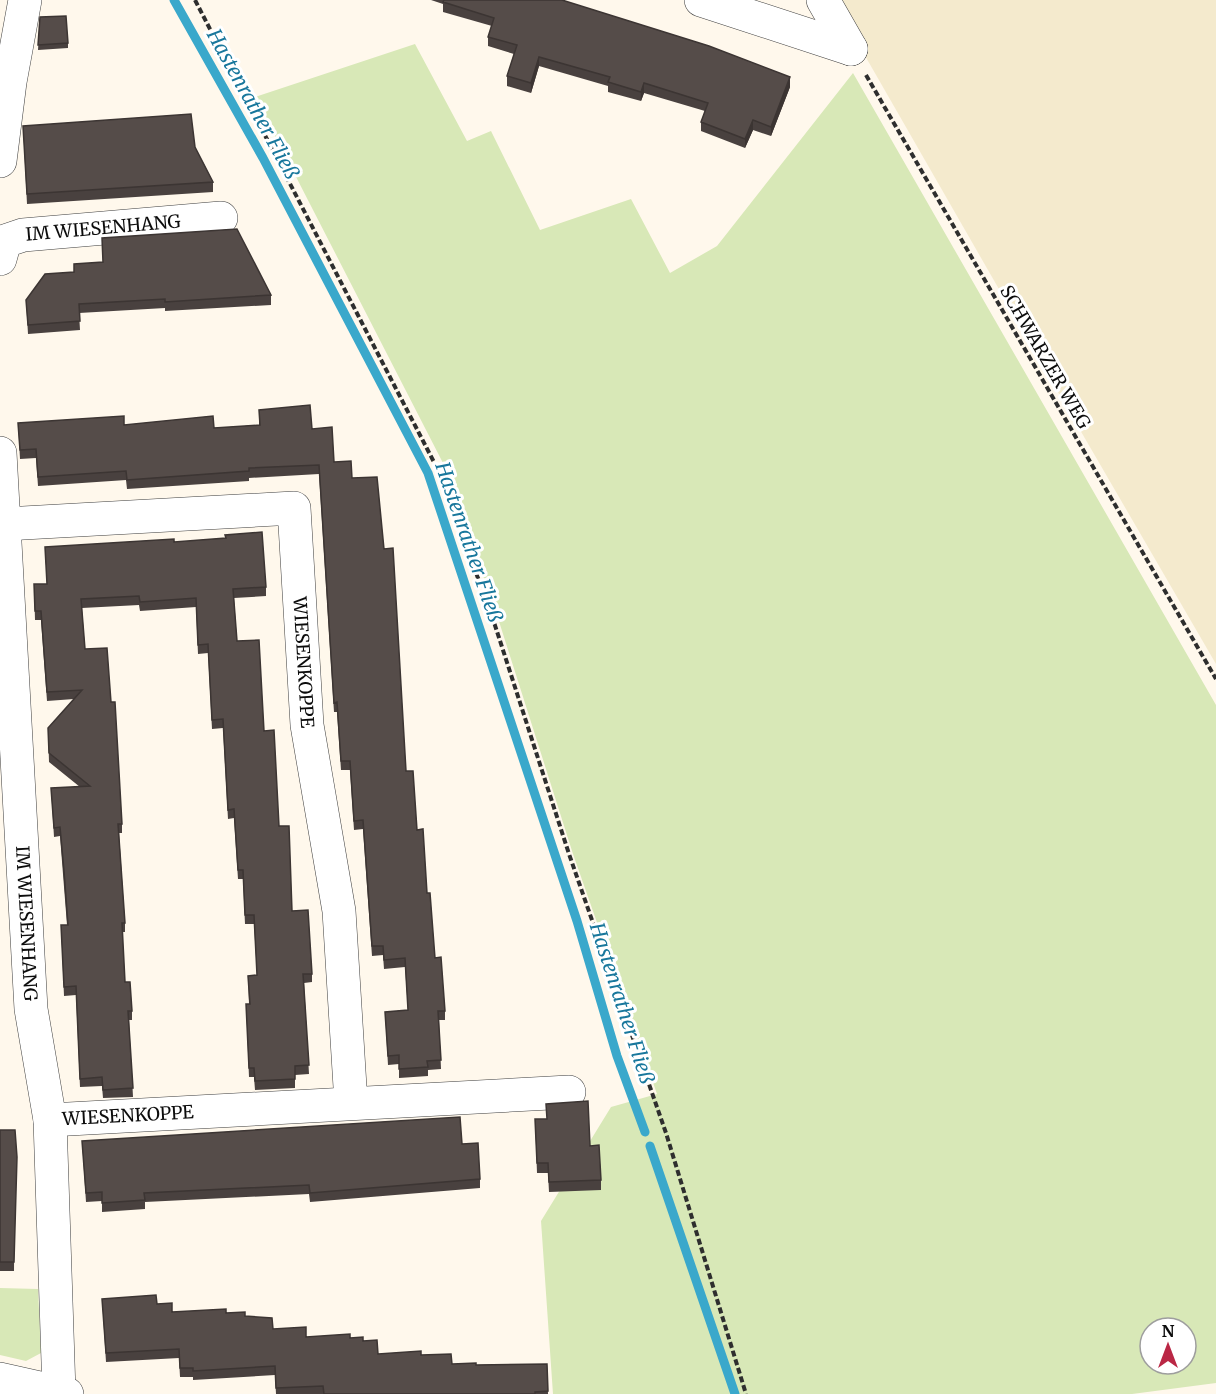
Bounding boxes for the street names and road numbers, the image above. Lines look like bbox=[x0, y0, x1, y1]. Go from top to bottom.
street label: IM WIESENHANG bbox=[25, 210, 182, 246]
street label: SCHWARZER WEG bbox=[995, 281, 1096, 432]
street label: WIESENKOPPE bbox=[288, 595, 319, 729]
street label: IM WIESENHANG bbox=[11, 845, 43, 1002]
street label: WIESENKOPPE bbox=[61, 1100, 195, 1130]

